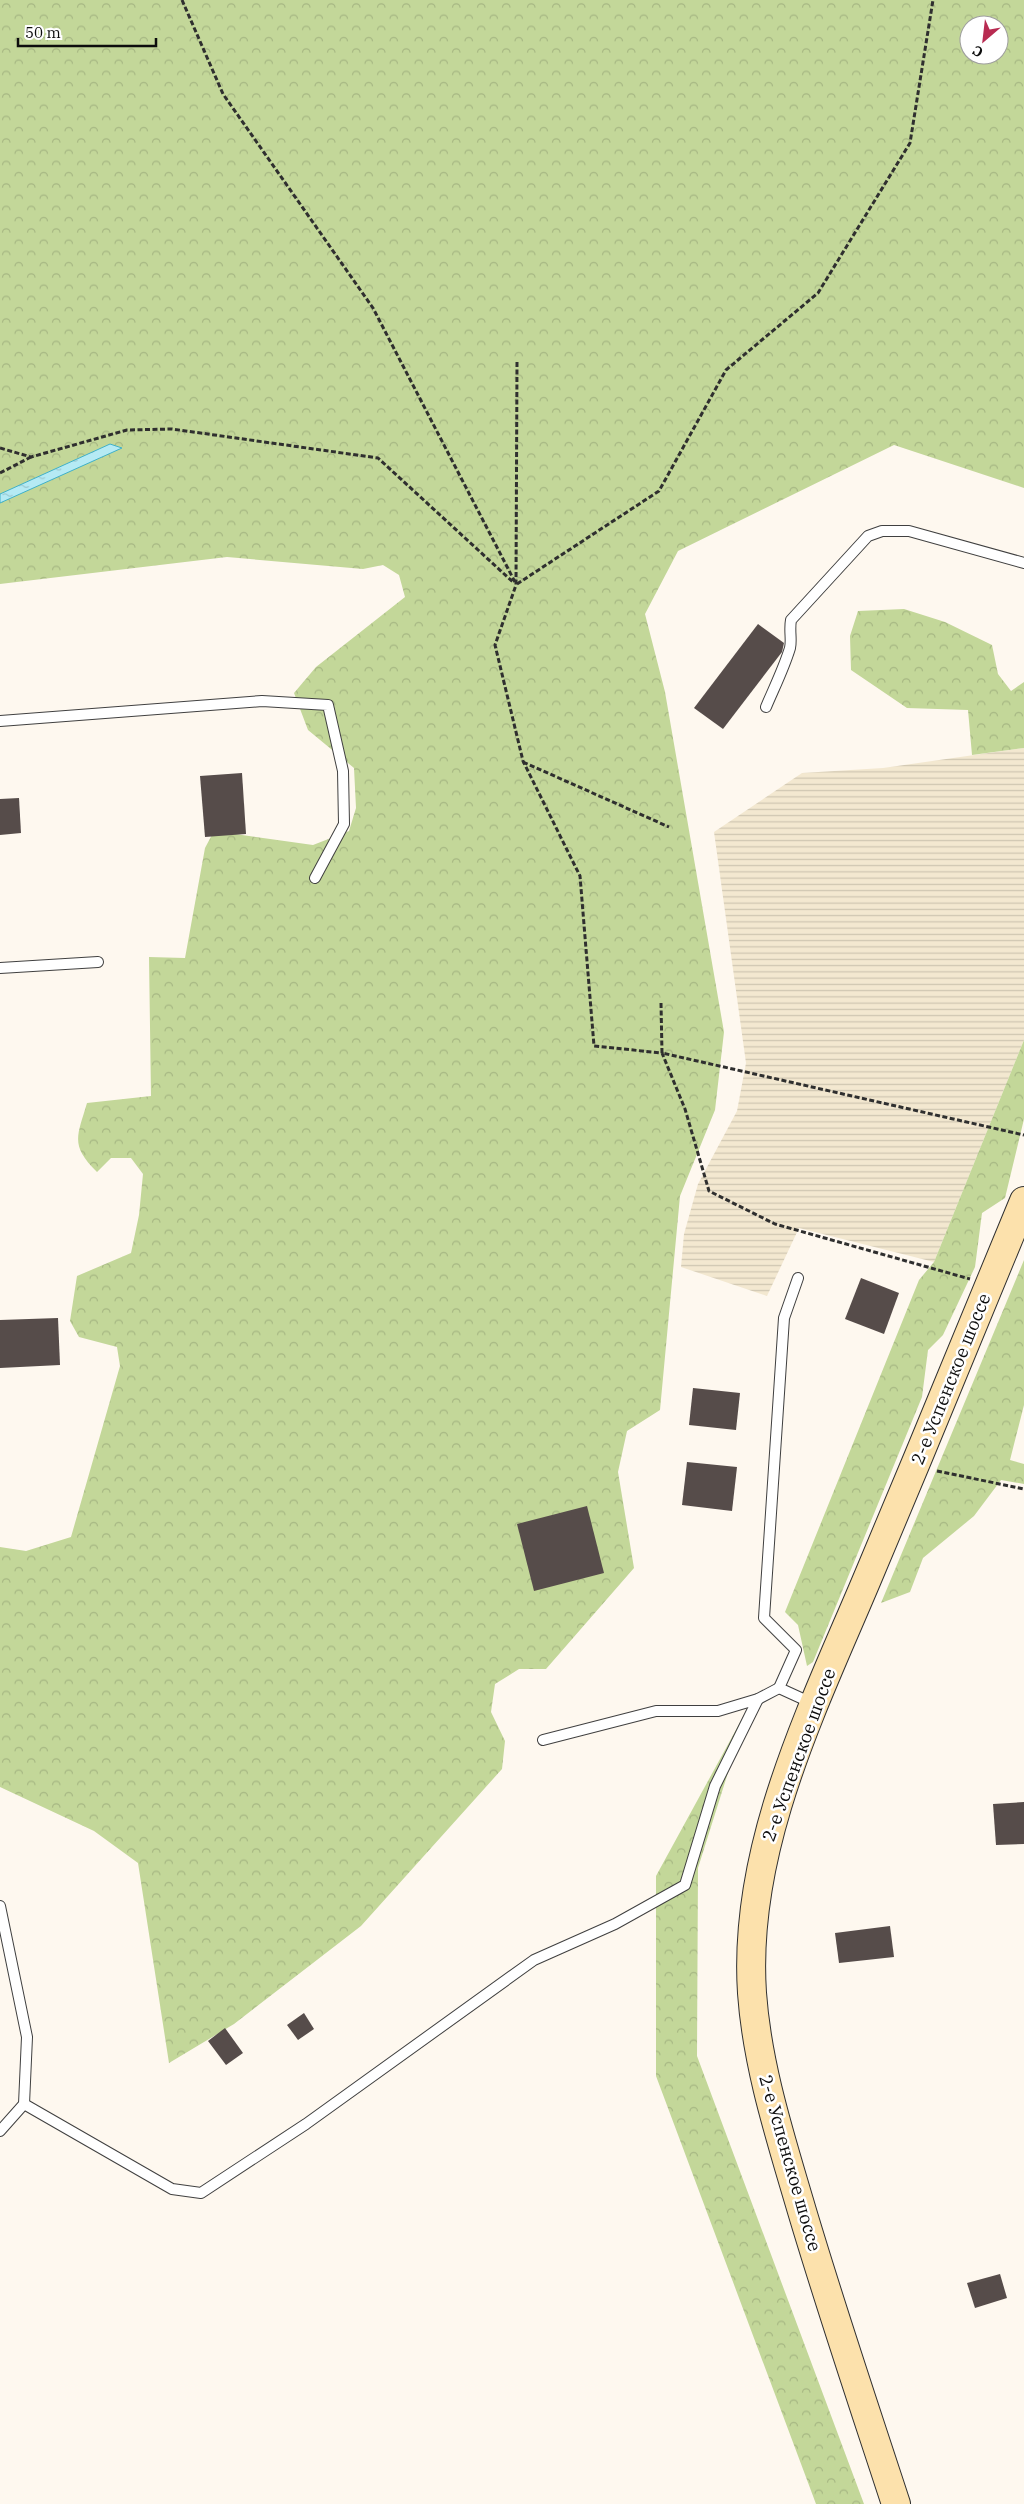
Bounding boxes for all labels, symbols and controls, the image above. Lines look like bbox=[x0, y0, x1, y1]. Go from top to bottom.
scale bar bbox=[18, 15, 155, 47]
north arrow bbox=[959, 15, 1009, 65]
text: 50 m bbox=[25, 23, 61, 42]
text: С bbox=[970, 41, 986, 62]
street label: 2-е Успенское шоссе bbox=[906, 1290, 995, 1468]
street label: 2-е Успенское шоссе bbox=[756, 1665, 841, 1845]
street label: 2-е Успенское шоссе bbox=[754, 2072, 827, 2254]

